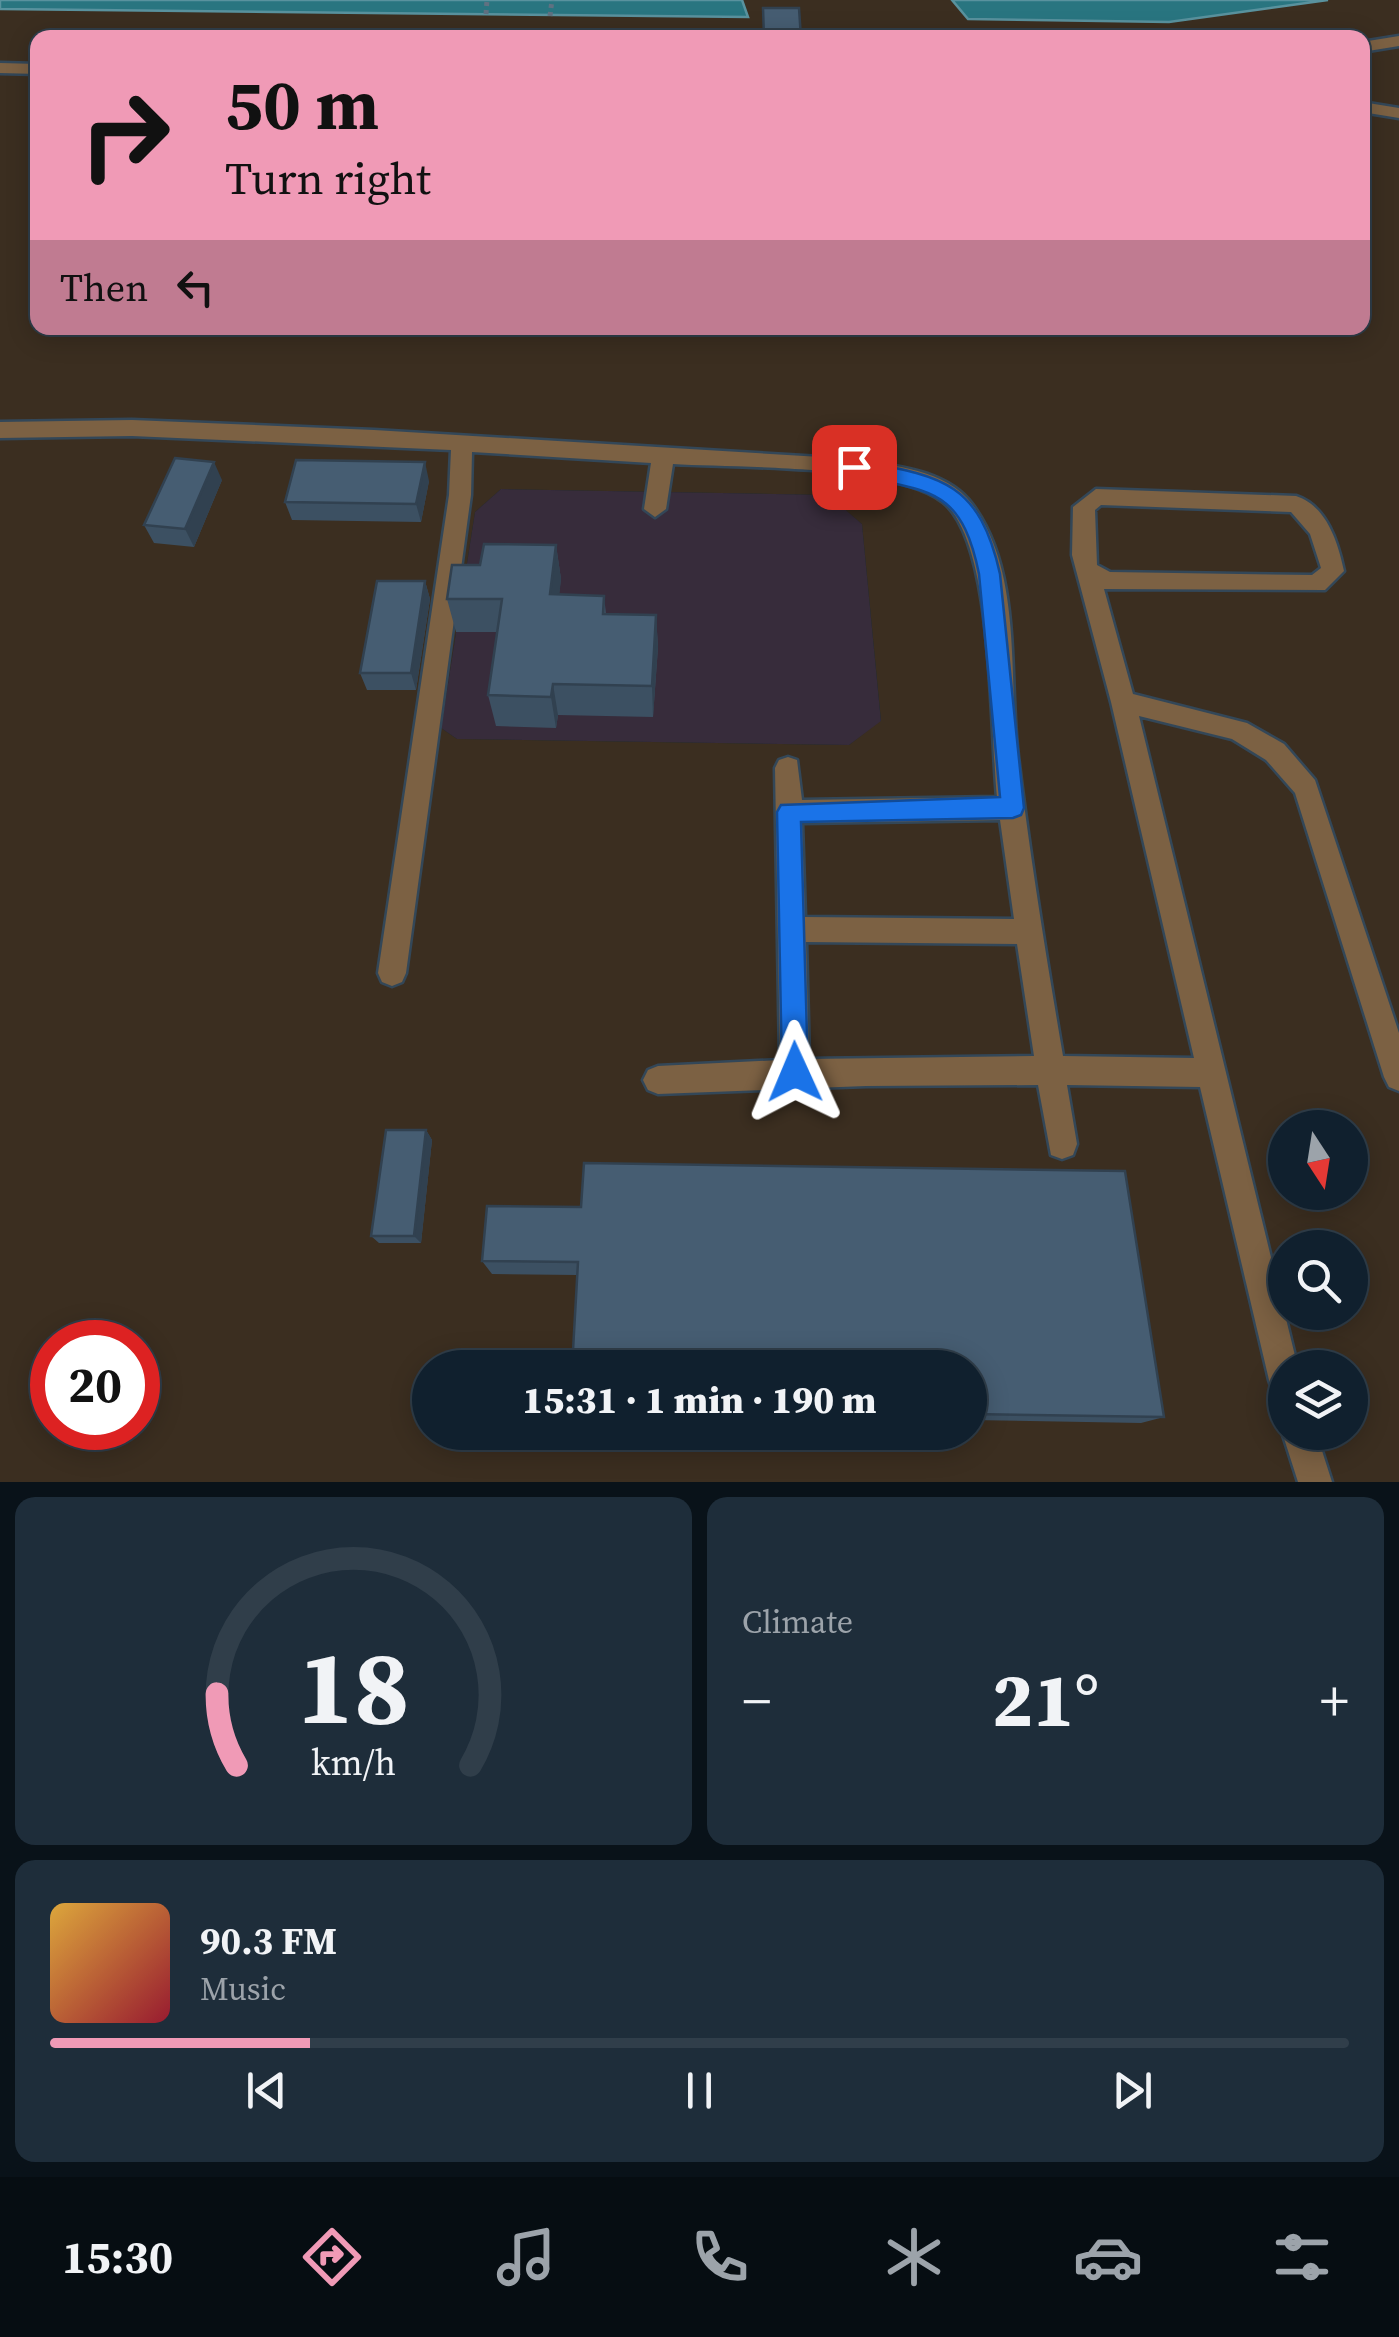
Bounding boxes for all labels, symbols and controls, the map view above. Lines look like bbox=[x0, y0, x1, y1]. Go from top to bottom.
text: 50 m bbox=[225, 56, 379, 152]
icon: right bbox=[60, 70, 190, 200]
text: Turn right bbox=[225, 147, 431, 209]
icon: left bbox=[168, 260, 223, 315]
text: Then bbox=[60, 262, 148, 314]
pin bbox=[812, 425, 897, 510]
icon: arrive bbox=[827, 440, 882, 495]
position arrow bbox=[743, 1020, 847, 1124]
north arrow bbox=[1268, 1110, 1368, 1210]
map controls bbox=[1268, 1110, 1368, 1450]
button: search bbox=[1268, 1230, 1368, 1330]
speed limit sign: 20 bbox=[30, 1320, 160, 1450]
button: layers bbox=[1268, 1350, 1368, 1450]
text: 15:31 · 1 min · 190 m bbox=[522, 1374, 877, 1426]
text: Climate bbox=[742, 1600, 853, 1644]
text: 18 bbox=[297, 1615, 410, 1758]
text: 21° bbox=[992, 1648, 1099, 1751]
text: − bbox=[742, 1663, 771, 1738]
text: + bbox=[1320, 1663, 1349, 1738]
text: km/h bbox=[311, 1738, 396, 1787]
text: 90.3 FM bbox=[200, 1915, 337, 1967]
text: Music bbox=[200, 1967, 286, 2011]
icon: previous bbox=[239, 2063, 294, 2118]
icon: pause bbox=[672, 2063, 727, 2118]
icon: next bbox=[1105, 2063, 1160, 2118]
icon: directions bbox=[297, 2222, 367, 2292]
icon: music bbox=[491, 2222, 561, 2292]
icon: phone bbox=[685, 2222, 755, 2292]
icon: climate bbox=[879, 2222, 949, 2292]
icon: car bbox=[1073, 2222, 1143, 2292]
icon: filters bbox=[1267, 2222, 1337, 2292]
text: 15:30 bbox=[62, 2226, 173, 2288]

